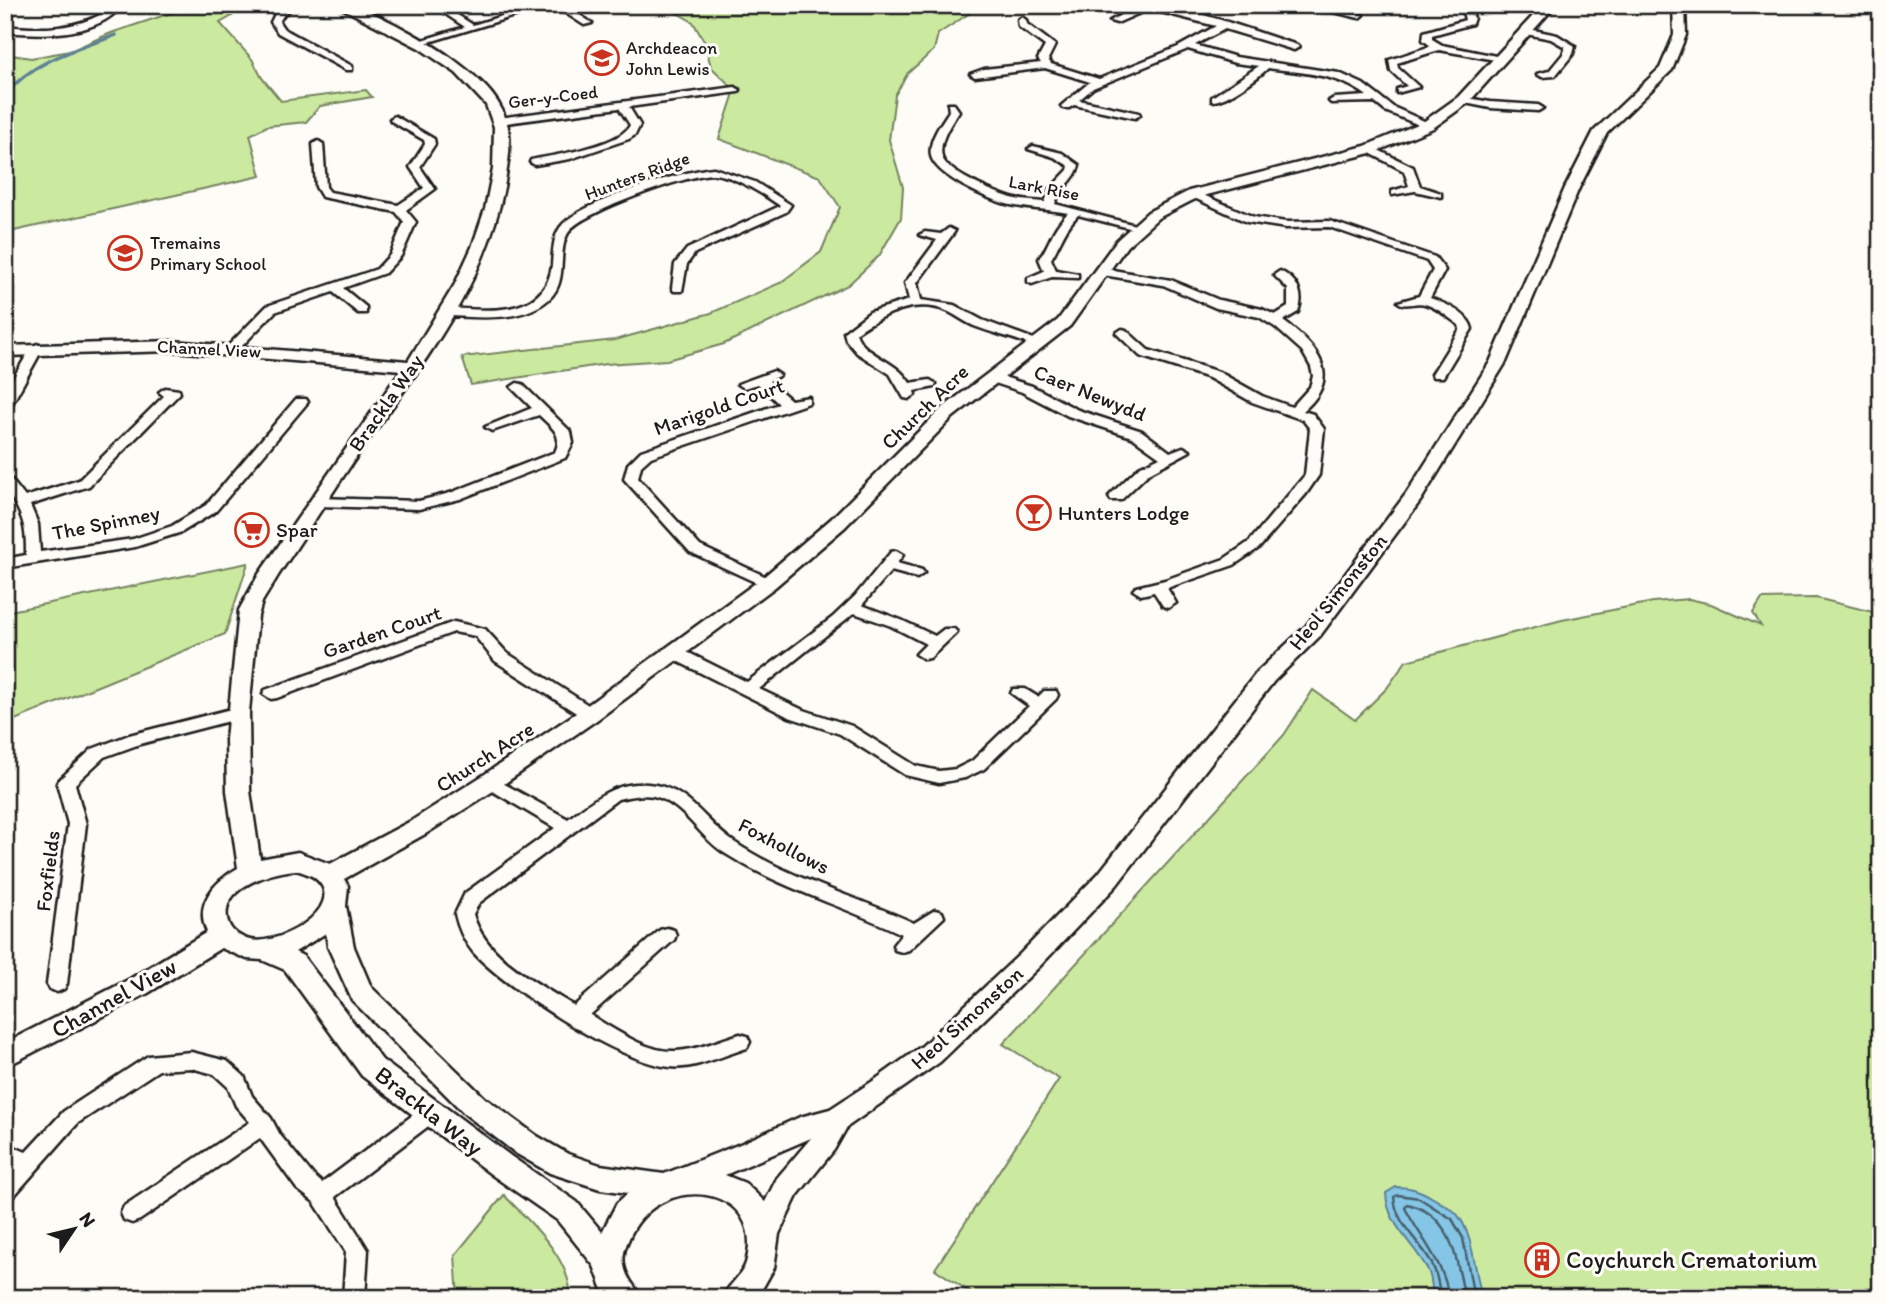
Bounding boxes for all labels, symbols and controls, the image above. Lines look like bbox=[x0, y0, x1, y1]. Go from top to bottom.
place label: Archdeacon John Lewis bbox=[626, 37, 717, 80]
school or university icon: Archdeacon John Lewis bbox=[583, 39, 621, 77]
street label: Ger-y-Coed bbox=[507, 81, 599, 113]
street label: Hunters Ridge bbox=[582, 147, 692, 205]
street label: Lark Rise bbox=[1007, 170, 1081, 206]
place label: Tremains Primary School bbox=[150, 232, 266, 275]
school or university icon: Tremains Primary School bbox=[106, 234, 144, 272]
street label: Channel View bbox=[156, 335, 262, 363]
street label: Brackla Way bbox=[343, 349, 428, 456]
street label: Church Acre bbox=[876, 359, 973, 454]
street label: Caer Newydd bbox=[1030, 359, 1150, 426]
street label: Marigold Court bbox=[650, 372, 787, 441]
bar icon: Hunters Lodge bbox=[1015, 494, 1053, 532]
street label: The Spinney bbox=[50, 500, 162, 545]
place label: Hunters Lodge bbox=[1058, 500, 1190, 525]
supermarket icon: Spar bbox=[233, 511, 271, 549]
place label: Spar bbox=[276, 517, 318, 542]
street label: Heol Simonston bbox=[1283, 528, 1392, 655]
street label: Garden Court bbox=[319, 600, 444, 663]
street label: Church Acre bbox=[431, 716, 538, 797]
street label: Foxhollows bbox=[734, 812, 834, 879]
street label: Foxfields bbox=[30, 829, 65, 913]
street label: Channel View bbox=[46, 951, 182, 1044]
street label: Heol Simonston bbox=[905, 961, 1028, 1075]
street label: Brackla Way bbox=[370, 1059, 489, 1162]
north arrow bbox=[38, 1194, 108, 1264]
text: N bbox=[74, 1208, 101, 1231]
building icon: Coychurch Crematorium bbox=[1523, 1241, 1561, 1279]
place label: Coychurch Crematorium bbox=[1566, 1245, 1817, 1274]

